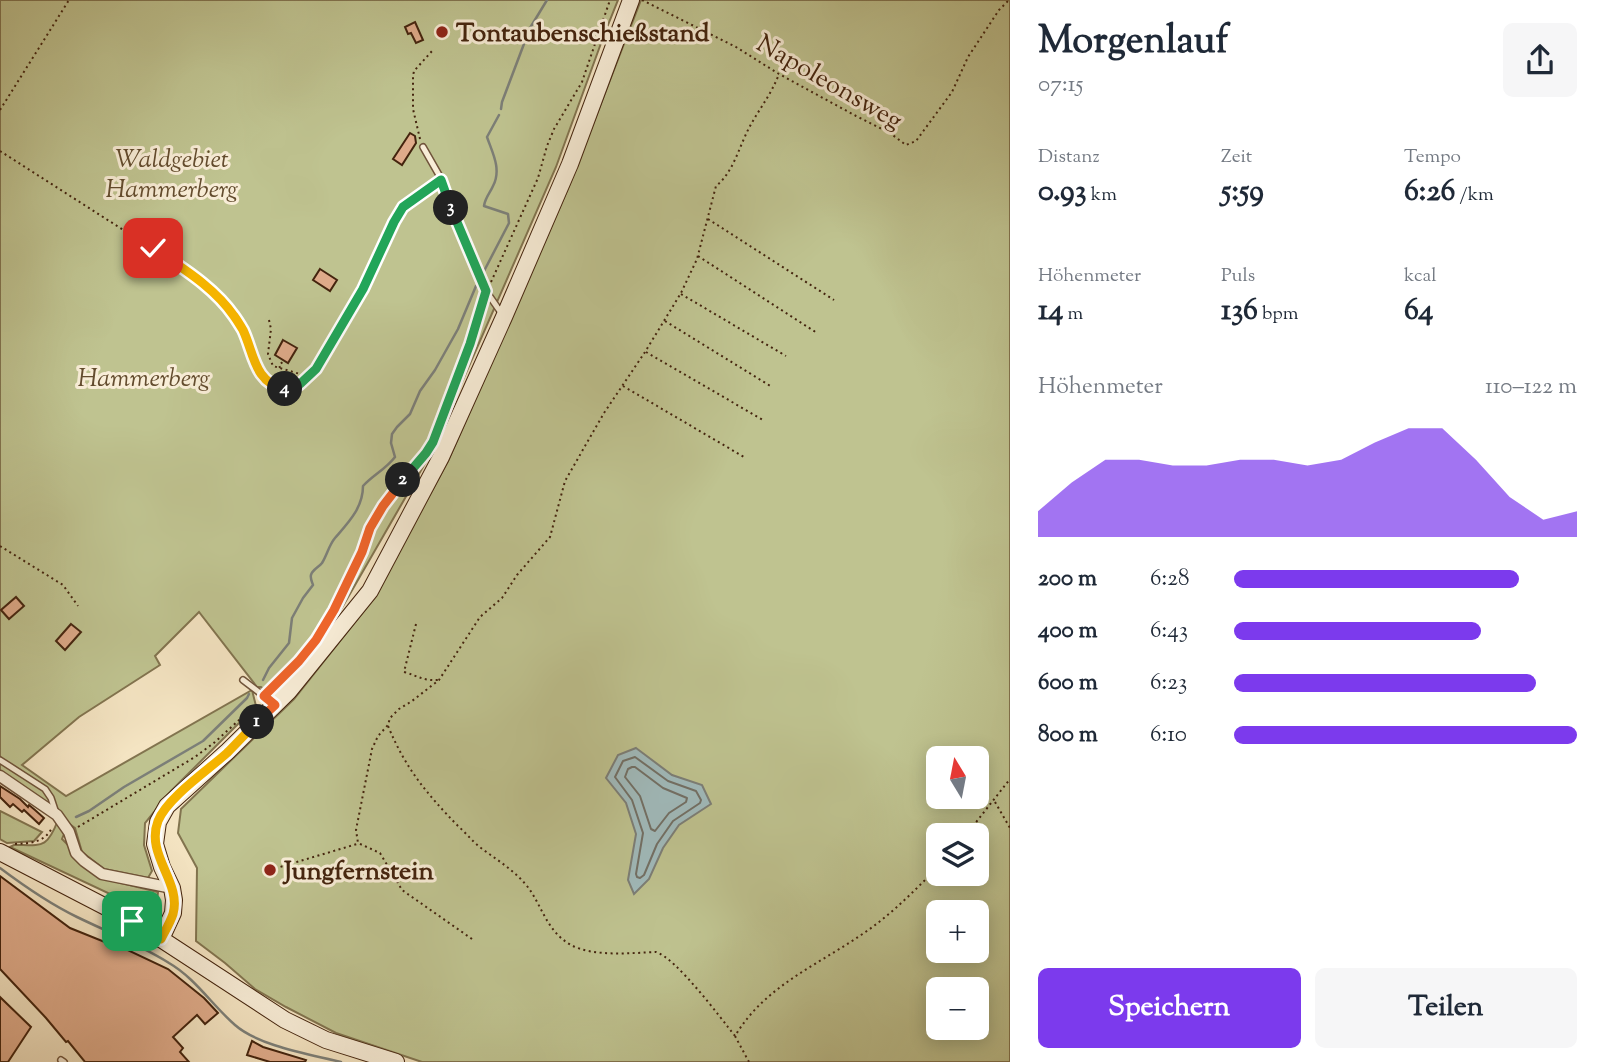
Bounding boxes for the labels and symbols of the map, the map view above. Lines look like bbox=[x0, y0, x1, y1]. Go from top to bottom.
place label: Tontaubenschießstand bbox=[456, 16, 710, 53]
marker: Tontaubenschießstand bbox=[434, 24, 450, 40]
street label: Napoleonsweg bbox=[749, 26, 909, 140]
park label: Waldgebiet Hammerberg bbox=[106, 142, 238, 209]
pin: 3 bbox=[434, 190, 468, 226]
pin bbox=[123, 218, 183, 278]
park label: Hammerberg bbox=[78, 361, 210, 398]
pin: 4 bbox=[268, 372, 302, 406]
pin: 2 bbox=[386, 462, 420, 498]
pin: 1 bbox=[240, 704, 274, 740]
north arrow bbox=[926, 746, 989, 808]
place label: Jungfernstein bbox=[282, 854, 435, 891]
marker: Jungfernstein bbox=[262, 862, 278, 878]
pin bbox=[102, 891, 162, 951]

